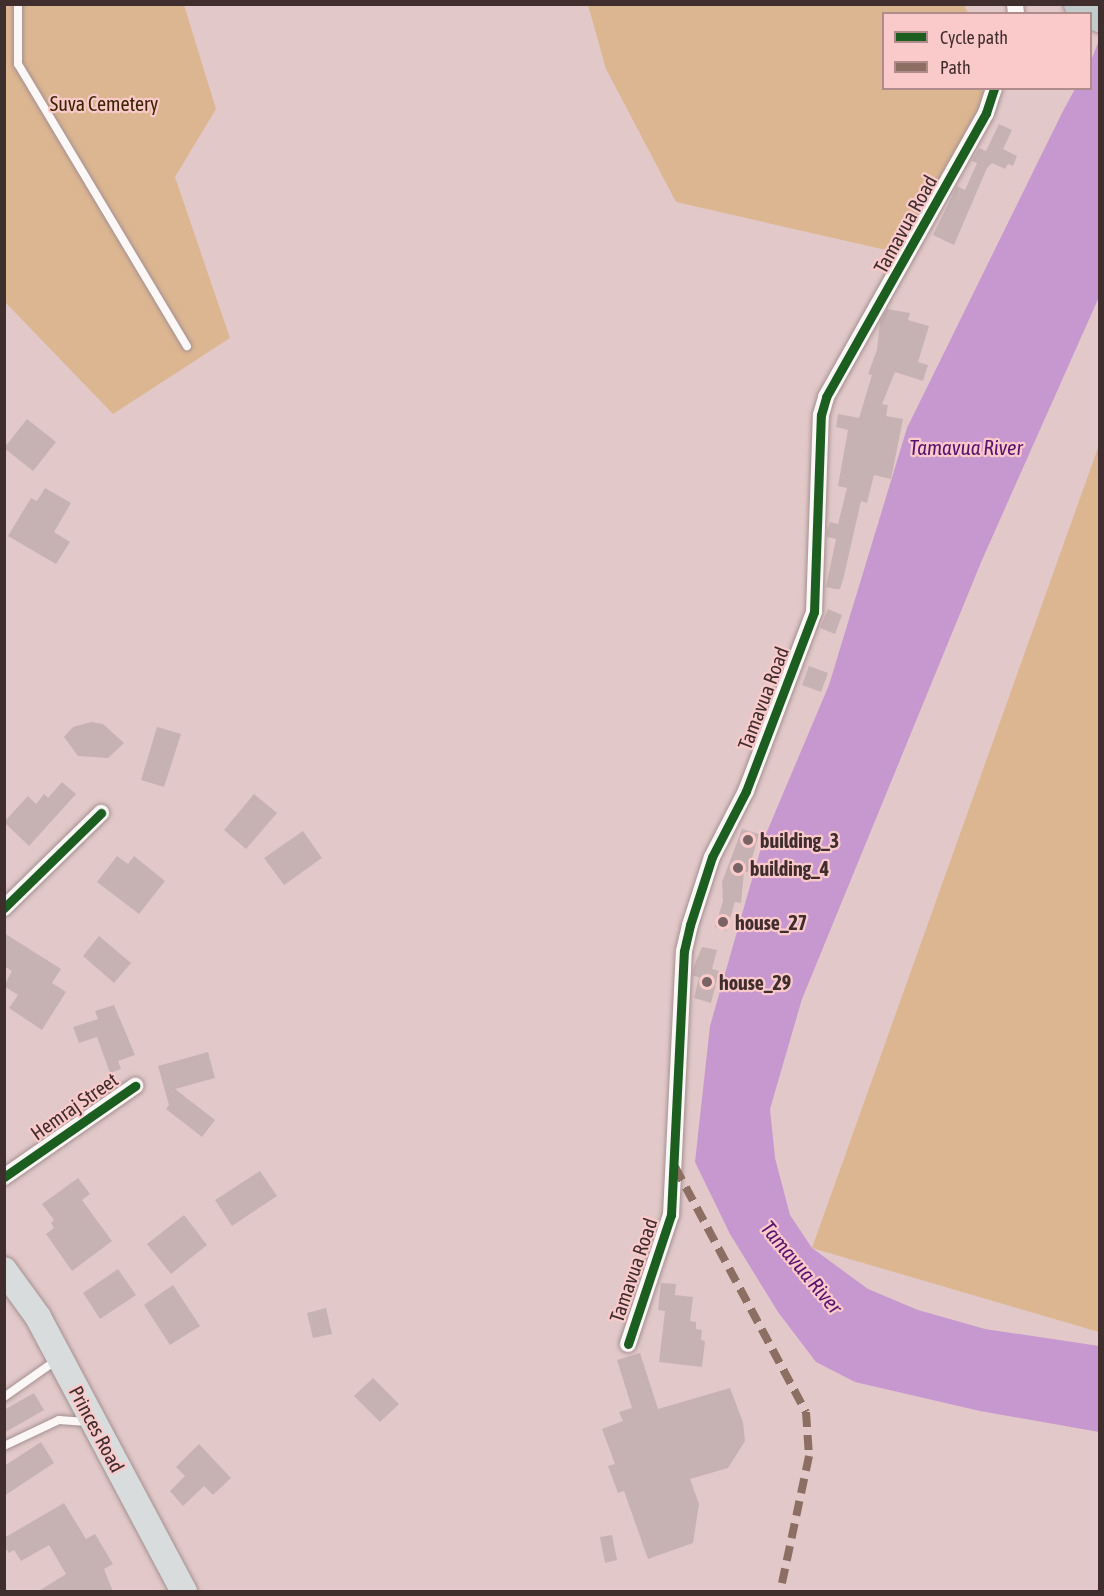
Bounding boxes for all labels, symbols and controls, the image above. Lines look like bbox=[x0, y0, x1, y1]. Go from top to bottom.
legend bbox=[882, 12, 1092, 90]
text: Cycle path bbox=[940, 27, 1008, 48]
text: Path bbox=[940, 57, 971, 78]
park label: Suva Cemetery bbox=[50, 91, 158, 115]
street label: Tamavua Road bbox=[868, 171, 942, 277]
water label: Tamavua River bbox=[909, 434, 1023, 460]
street label: Tamavua Road bbox=[732, 643, 794, 753]
place label: building_3 bbox=[760, 828, 839, 852]
marker: building_3 bbox=[741, 833, 755, 847]
place label: building_4 bbox=[750, 856, 829, 880]
marker: building_4 bbox=[731, 861, 745, 875]
place label: house_27 bbox=[735, 910, 807, 934]
marker: house_27 bbox=[716, 915, 730, 929]
place label: house_29 bbox=[719, 970, 791, 994]
marker: house_29 bbox=[700, 975, 714, 989]
street label: Hemraj Street bbox=[26, 1067, 122, 1145]
street label: Tamavua Road bbox=[604, 1215, 662, 1325]
water label: Tamavua River bbox=[756, 1215, 848, 1319]
street label: Princes Road bbox=[64, 1382, 130, 1476]

